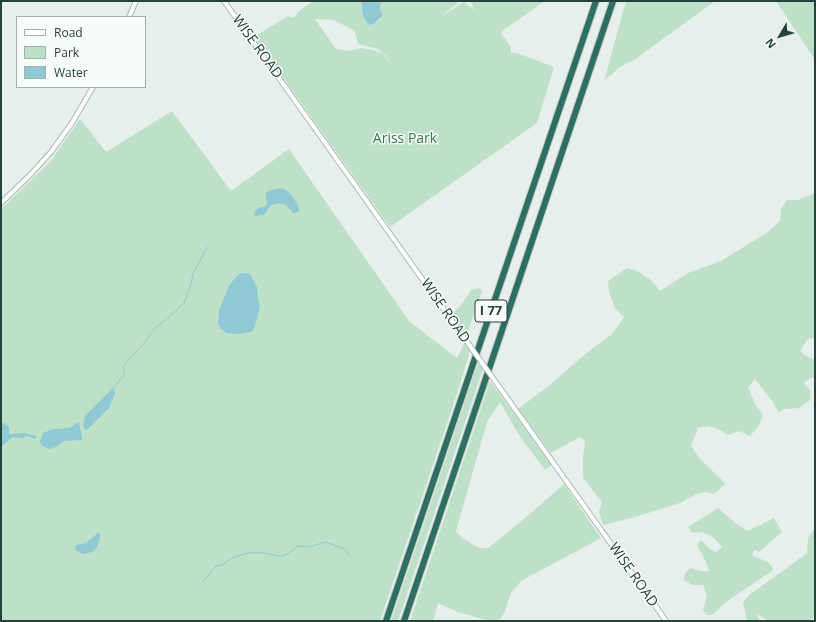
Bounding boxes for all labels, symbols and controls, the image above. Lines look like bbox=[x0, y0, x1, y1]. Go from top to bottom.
street label: WISE ROAD bbox=[228, 12, 286, 82]
legend bbox=[16, 16, 146, 88]
north arrow bbox=[760, 16, 800, 56]
text: Road bbox=[54, 24, 83, 41]
text: N bbox=[761, 36, 779, 52]
text: Park bbox=[54, 44, 79, 61]
text: Water bbox=[54, 64, 88, 81]
park label: Ariss Park bbox=[373, 131, 437, 147]
street label: WISE ROAD bbox=[417, 276, 473, 346]
road number: I 77 bbox=[475, 300, 507, 322]
street label: WISE ROAD bbox=[605, 540, 661, 610]

